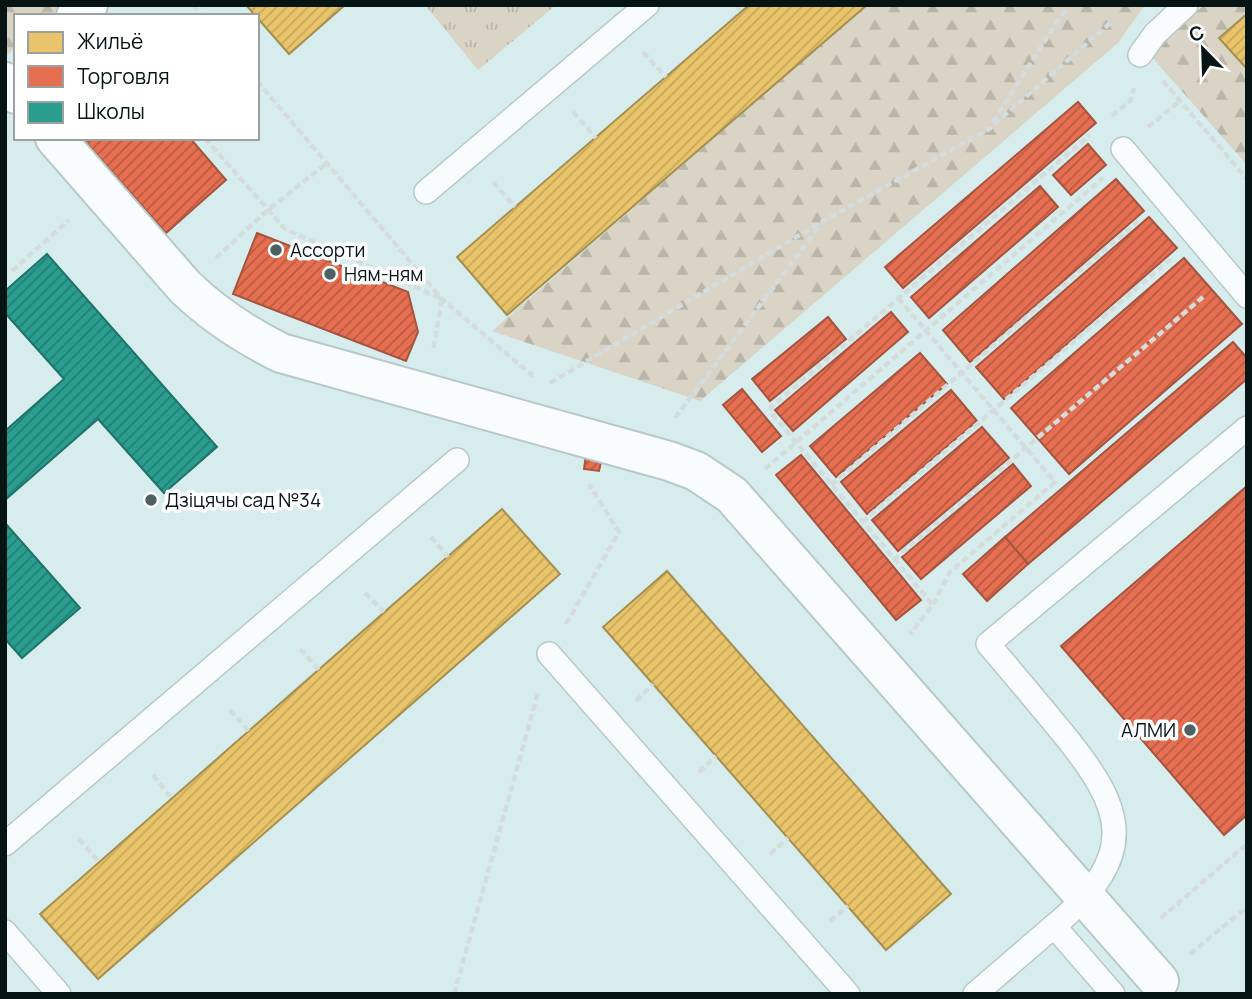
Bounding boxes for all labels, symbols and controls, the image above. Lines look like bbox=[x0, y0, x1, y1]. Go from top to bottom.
legend bbox=[14, 14, 259, 140]
north arrow bbox=[1168, 14, 1238, 84]
text: С bbox=[1185, 19, 1208, 48]
text: Жильё bbox=[77, 27, 143, 55]
text: Торговля bbox=[77, 62, 170, 90]
text: Школы bbox=[77, 97, 145, 125]
place label: Ассорти bbox=[290, 237, 365, 263]
marker: Ассорти bbox=[268, 242, 284, 258]
place label: Ням-ням bbox=[344, 261, 424, 287]
marker: Ням-ням bbox=[322, 266, 338, 282]
place label: Дзіцячы сад №34 bbox=[165, 487, 321, 513]
marker: Дзіцячы сад №34 bbox=[143, 492, 159, 508]
place label: АЛМИ bbox=[1121, 717, 1176, 743]
marker: АЛМИ bbox=[1182, 722, 1198, 738]

